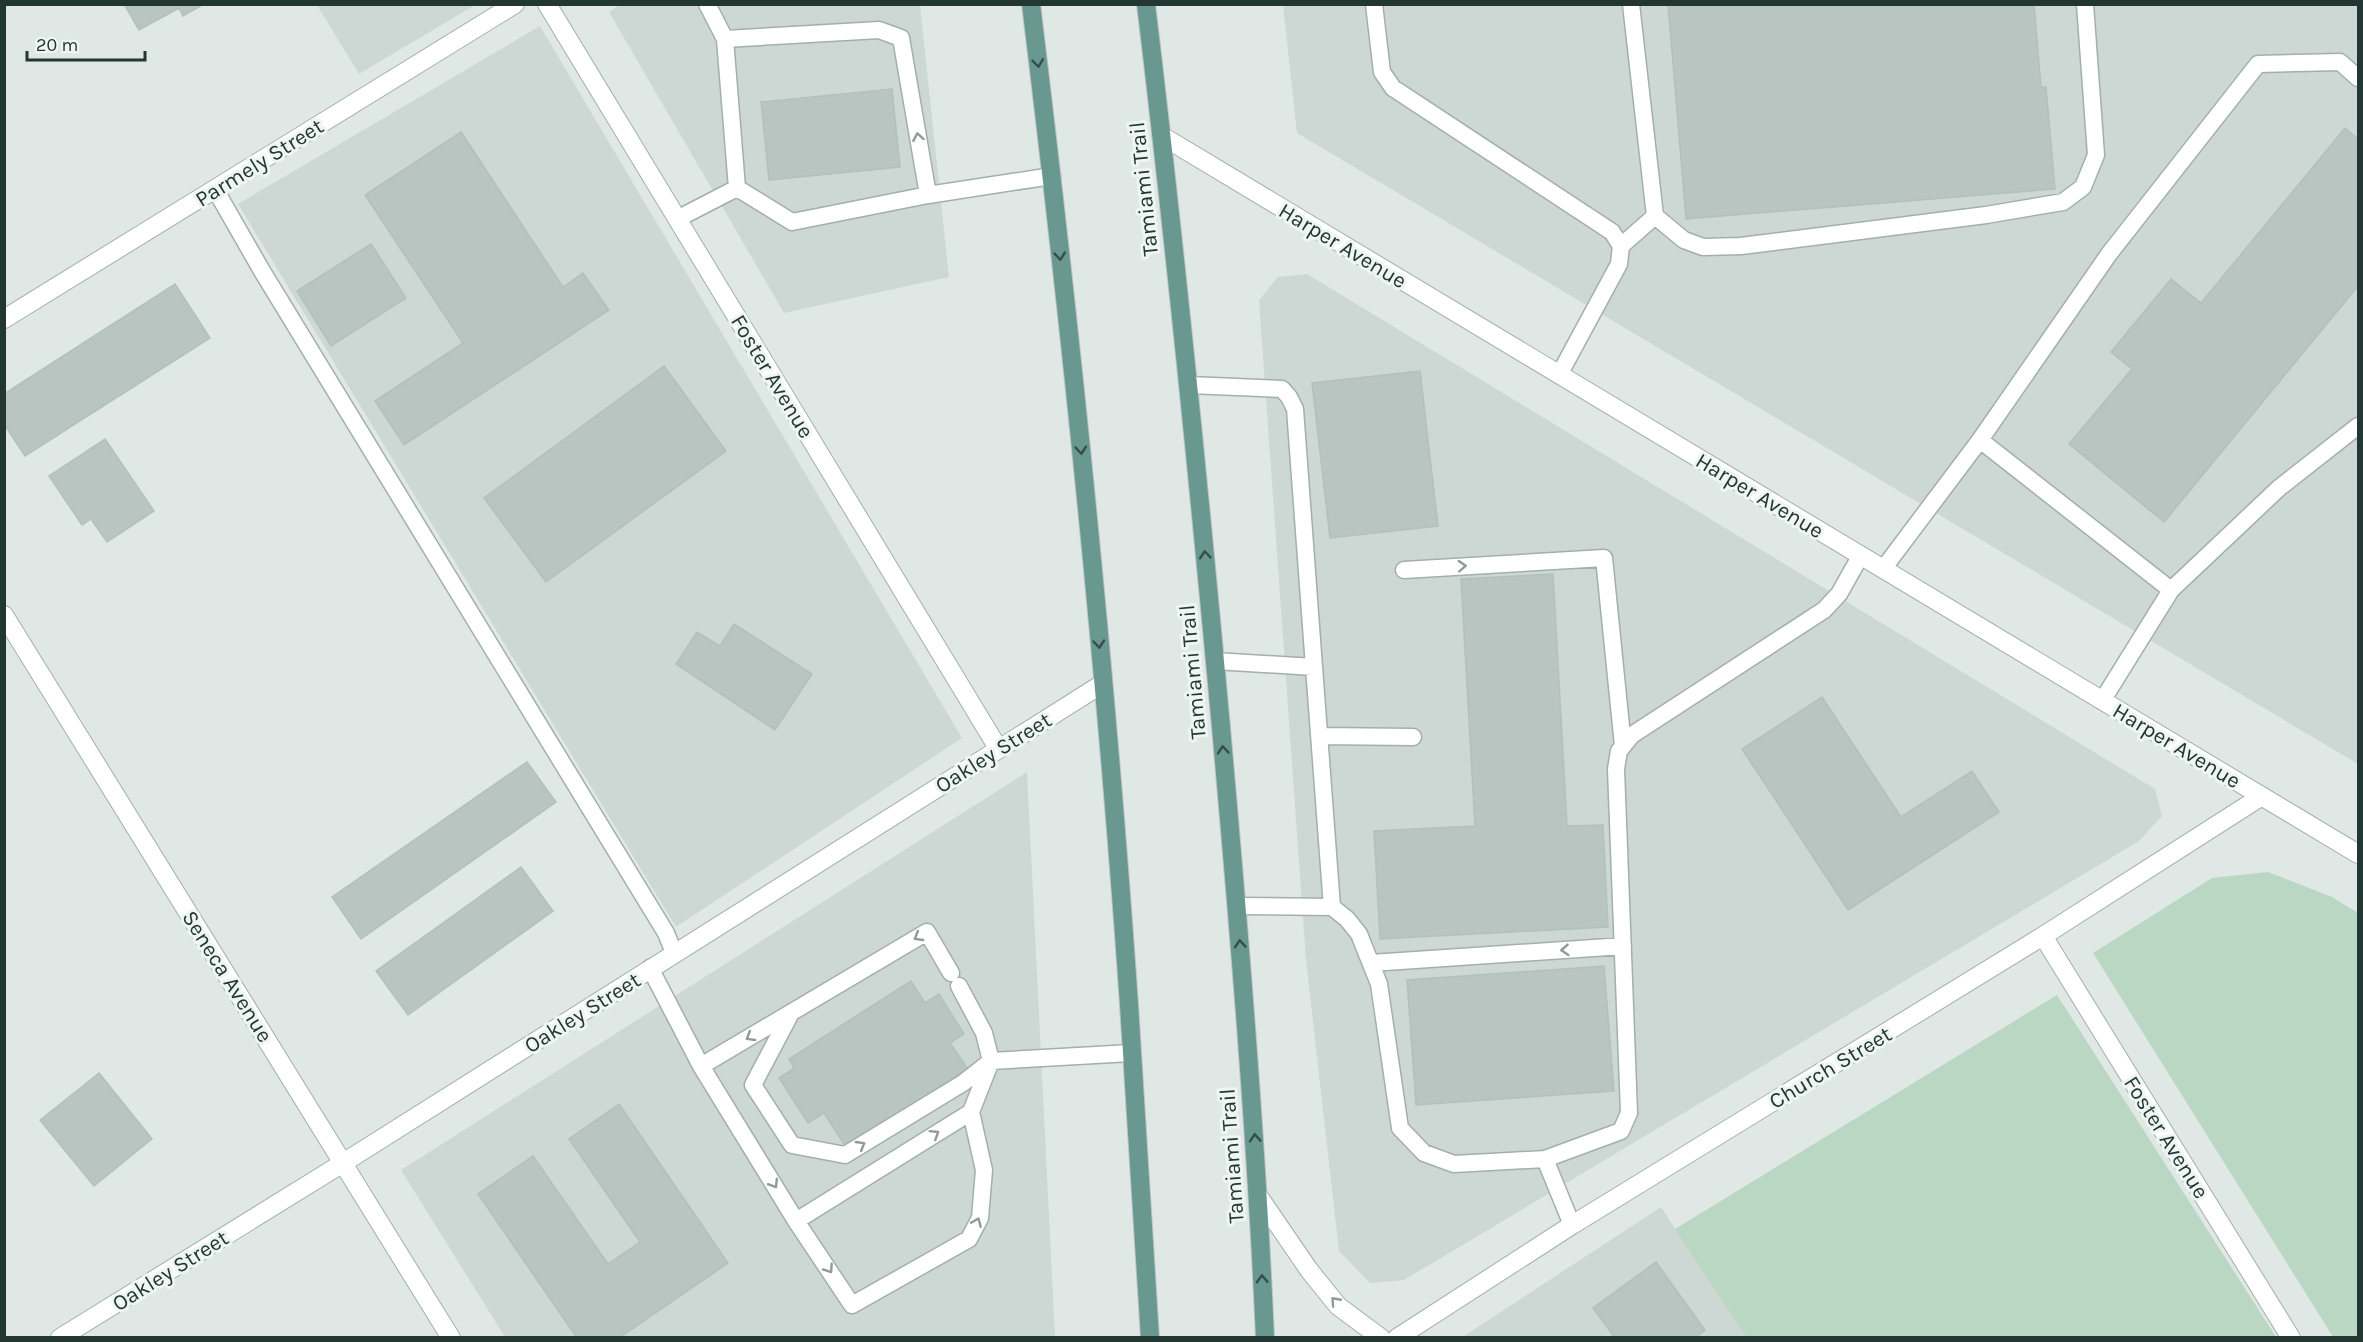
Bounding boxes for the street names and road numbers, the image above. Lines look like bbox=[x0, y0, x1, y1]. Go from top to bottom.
street label: Parmely Street bbox=[191, 113, 328, 213]
street label: Tamiami Trail bbox=[1124, 120, 1164, 257]
street label: Harper Avenue bbox=[1274, 197, 1411, 294]
street label: Foster Avenue bbox=[725, 310, 819, 443]
street label: Harper Avenue bbox=[1691, 447, 1828, 544]
street label: Tamiami Trail bbox=[1174, 604, 1212, 740]
street label: Harper Avenue bbox=[2108, 697, 2245, 794]
street label: Oakley Street bbox=[931, 707, 1056, 799]
street label: Seneca Avenue bbox=[176, 906, 278, 1047]
street label: Oakley Street bbox=[520, 967, 645, 1059]
street label: Church Street bbox=[1765, 1021, 1896, 1115]
street label: Foster Avenue bbox=[2118, 1071, 2214, 1204]
street label: Tamiami Trail bbox=[1214, 1088, 1250, 1224]
street label: Oakley Street bbox=[108, 1225, 233, 1317]

